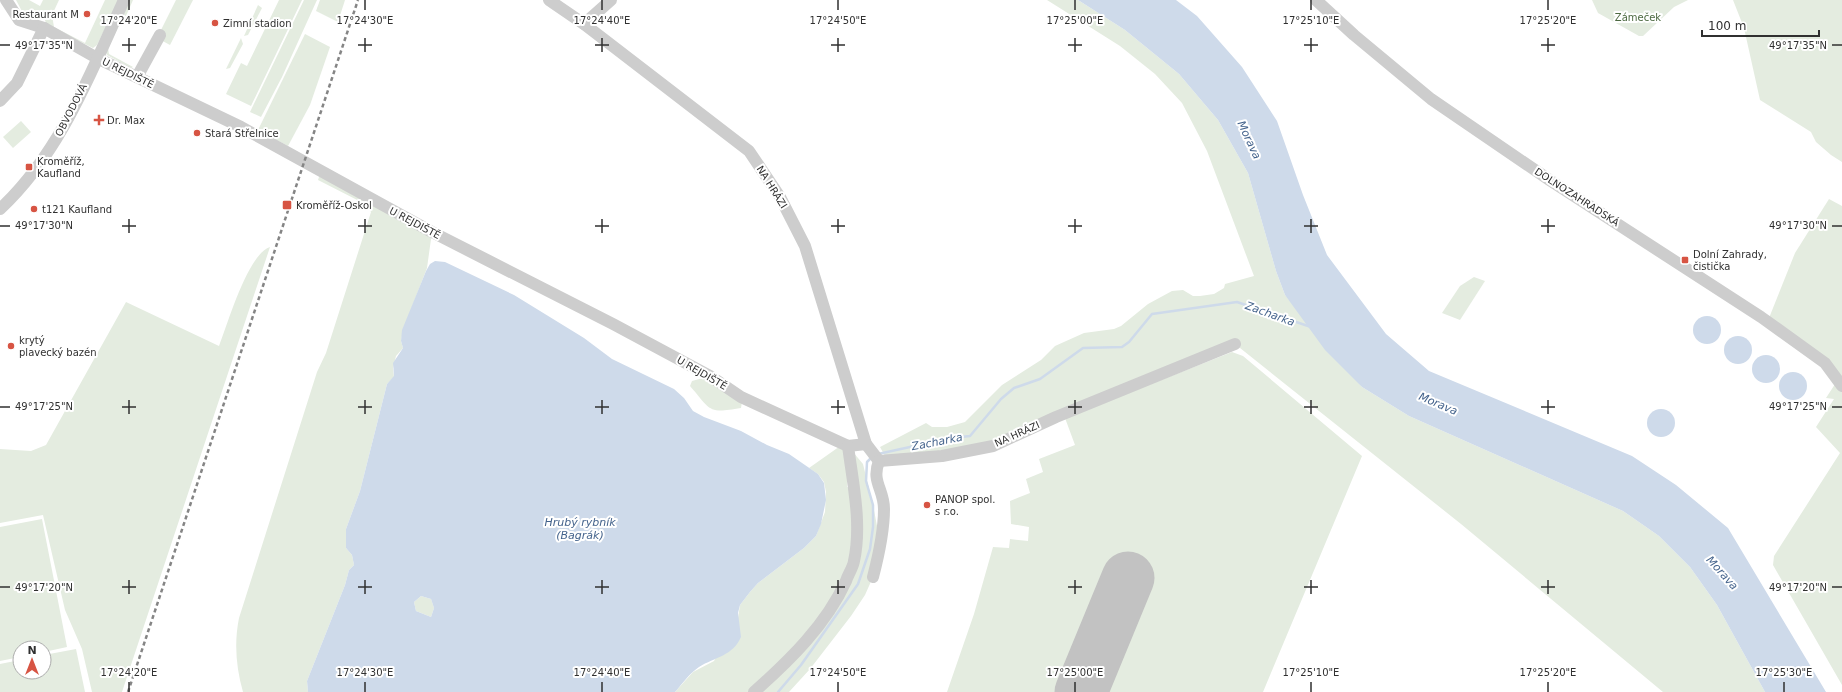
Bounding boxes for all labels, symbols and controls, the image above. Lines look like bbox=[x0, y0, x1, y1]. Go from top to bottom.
place label: Restaurant M bbox=[12, 9, 79, 20]
marker: Restaurant M bbox=[82, 9, 92, 19]
park label: Zámeček bbox=[1615, 12, 1661, 23]
scale bar bbox=[1702, 12, 1819, 38]
text: 17°24'20"E bbox=[101, 15, 157, 26]
text: 17°24'30"E bbox=[337, 15, 393, 26]
text: 17°24'40"E bbox=[574, 15, 630, 26]
text: 17°24'50"E bbox=[810, 15, 866, 26]
text: 17°25'00"E bbox=[1047, 15, 1103, 26]
text: 17°25'10"E bbox=[1283, 15, 1339, 26]
text: 17°25'20"E bbox=[1520, 15, 1576, 26]
marker: Zimní stadion bbox=[210, 18, 220, 28]
place label: Zimní stadion bbox=[223, 18, 292, 29]
text: 100 m bbox=[1708, 19, 1746, 33]
text: 49°17'35"N bbox=[15, 40, 73, 51]
text: 49°17'35"N bbox=[1769, 40, 1827, 51]
street label: U REJDIŠTĚ bbox=[100, 55, 156, 90]
street label: OBVODOVÁ bbox=[52, 81, 89, 138]
marker: Dr. Max bbox=[94, 115, 104, 125]
place label: Dr. Max bbox=[107, 115, 145, 126]
water label: Morava bbox=[1235, 119, 1264, 161]
marker: Stará Střelnice bbox=[192, 128, 202, 138]
place label: Stará Střelnice bbox=[205, 128, 279, 139]
place label: Kroměříž, Kaufland bbox=[37, 156, 85, 179]
marker: Kroměříž, Kaufland bbox=[24, 162, 34, 172]
street label: NA HRÁZI bbox=[755, 163, 790, 210]
street label: DOLNOZAHRADSKÁ bbox=[1533, 165, 1622, 228]
marker: Kroměříž-Oskol bbox=[281, 199, 293, 211]
place label: Kroměříž-Oskol bbox=[296, 200, 372, 211]
marker: t121 Kaufland bbox=[29, 204, 39, 214]
place label: t121 Kaufland bbox=[42, 204, 112, 215]
street label: U REJDIŠTĚ bbox=[388, 204, 443, 241]
text: 49°17'30"N bbox=[15, 220, 73, 231]
text: 49°17'30"N bbox=[1769, 220, 1827, 231]
place label: Dolní Zahrady, čistička bbox=[1693, 249, 1767, 272]
marker: Dolní Zahrady, čistička bbox=[1680, 255, 1690, 265]
water label: Zacharka bbox=[1243, 299, 1297, 329]
place label: krytý plavecký bazén bbox=[19, 335, 97, 358]
marker: krytý plavecký bazén bbox=[6, 341, 16, 351]
street label: U REJDIŠTĚ bbox=[675, 353, 730, 392]
water label: Morava bbox=[1417, 390, 1460, 418]
text: 49°17'25"N bbox=[15, 401, 73, 412]
text: 49°17'25"N bbox=[1769, 401, 1827, 412]
street label: NA HRÁZI bbox=[992, 418, 1041, 449]
water label: Zacharka bbox=[909, 431, 964, 454]
place label: PANOP spol. s r.o. bbox=[935, 494, 995, 517]
marker: PANOP spol. s r.o. bbox=[922, 500, 932, 510]
water label: Hrubý rybník (Bagrák) bbox=[544, 516, 616, 542]
water label: Morava bbox=[1704, 554, 1741, 593]
text: 49°17'20"N bbox=[15, 582, 73, 593]
text: 49°17'20"N bbox=[1769, 582, 1827, 593]
north arrow bbox=[12, 640, 52, 680]
text: N bbox=[27, 644, 37, 657]
text: 17°24'20"E bbox=[101, 667, 157, 678]
text: 17°24'30"E bbox=[337, 667, 393, 678]
text: 17°24'40"E bbox=[574, 667, 630, 678]
text: 17°24'50"E bbox=[810, 667, 866, 678]
text: 17°25'00"E bbox=[1047, 667, 1103, 678]
text: 17°25'10"E bbox=[1283, 667, 1339, 678]
text: 17°25'20"E bbox=[1520, 667, 1576, 678]
text: 17°25'30"E bbox=[1756, 667, 1812, 678]

